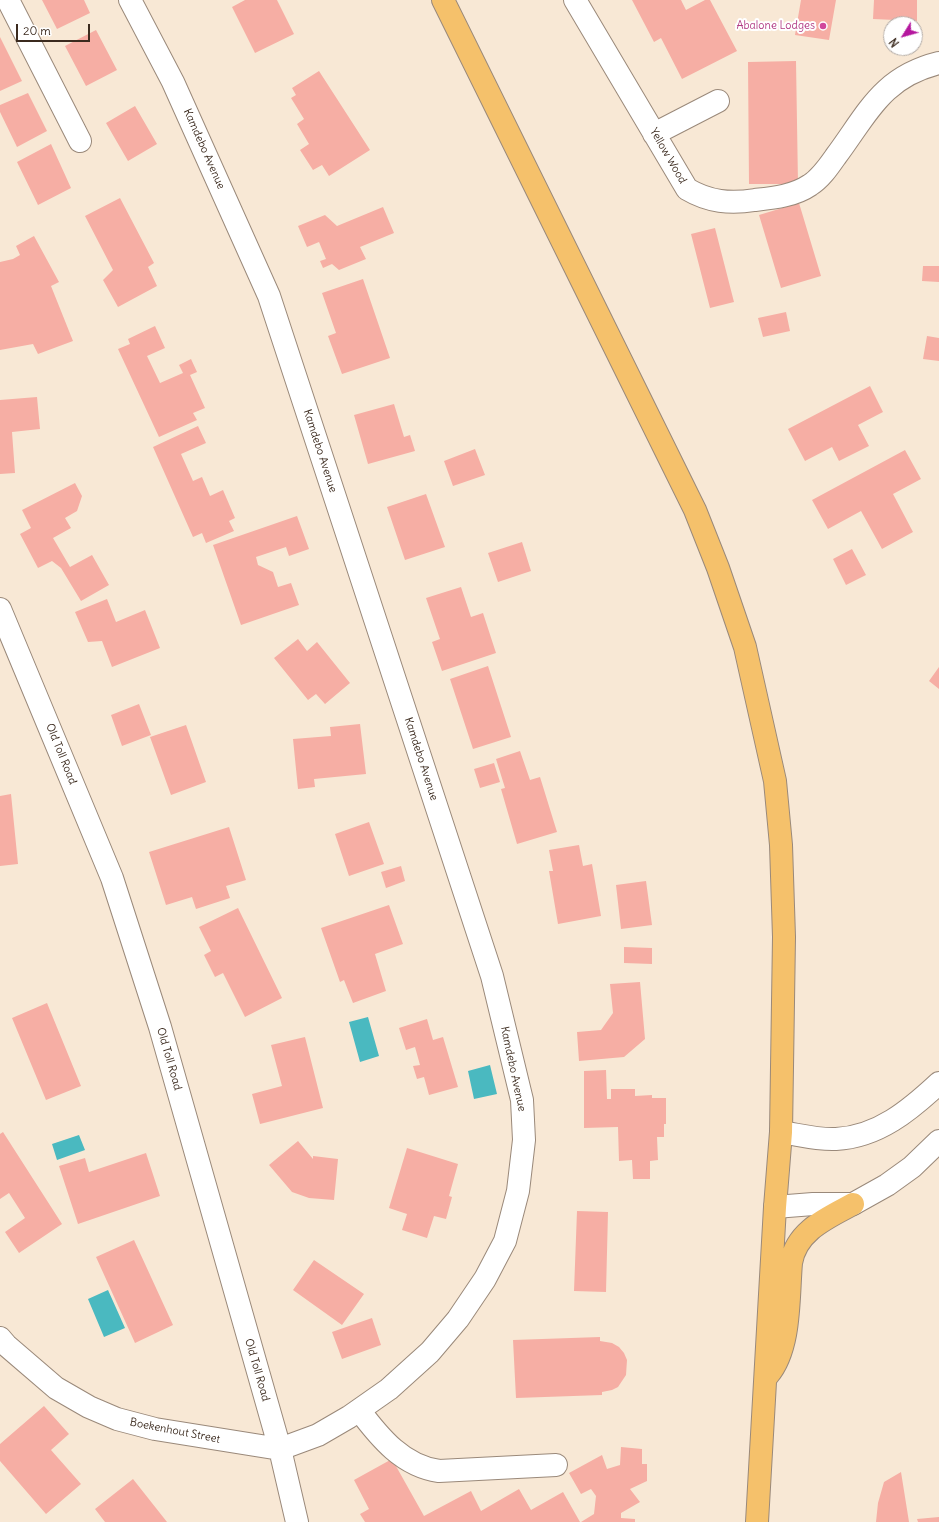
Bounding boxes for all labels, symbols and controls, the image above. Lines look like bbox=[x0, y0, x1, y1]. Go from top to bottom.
scale bar bbox=[18, 16, 92, 42]
north arrow bbox=[883, 16, 923, 56]
place label: Abalone Lodges bbox=[736, 19, 815, 33]
marker: Abalone Lodges bbox=[818, 21, 828, 31]
text: 20 m bbox=[23, 23, 51, 38]
text: N bbox=[886, 35, 902, 50]
street label: Kamdebo Avenue bbox=[180, 107, 228, 191]
street label: Yellow Wood bbox=[647, 126, 689, 186]
street label: Kamdebo Avenue bbox=[300, 408, 340, 494]
street label: Kamdebo Avenue bbox=[401, 716, 441, 802]
street label: Old Toll Road bbox=[43, 722, 79, 786]
street label: Kamdebo Avenue bbox=[498, 1025, 528, 1113]
street label: Old Toll Road bbox=[154, 1026, 184, 1092]
street label: Old Toll Road bbox=[242, 1337, 272, 1403]
street label: Boekenhout Street bbox=[129, 1416, 221, 1446]

